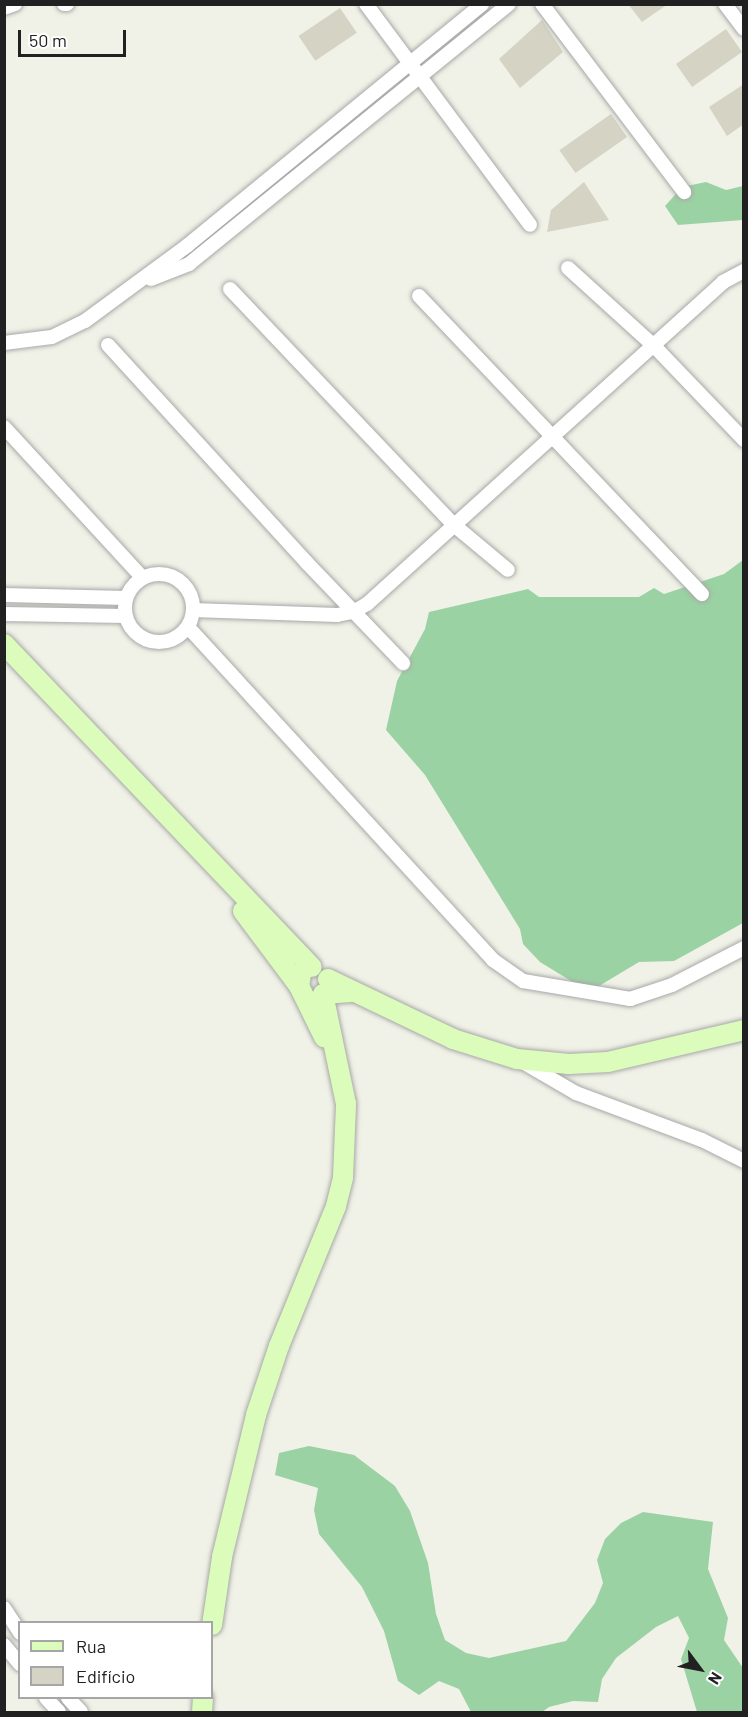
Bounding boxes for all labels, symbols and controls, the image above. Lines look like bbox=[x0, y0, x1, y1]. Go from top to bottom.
scale bar bbox=[21, 18, 129, 56]
text: 50 m bbox=[29, 29, 67, 51]
legend bbox=[18, 1621, 213, 1699]
text: Rua bbox=[76, 1635, 106, 1657]
north arrow bbox=[670, 1639, 730, 1699]
text: Edifício bbox=[76, 1665, 135, 1687]
text: N bbox=[705, 1669, 727, 1688]

